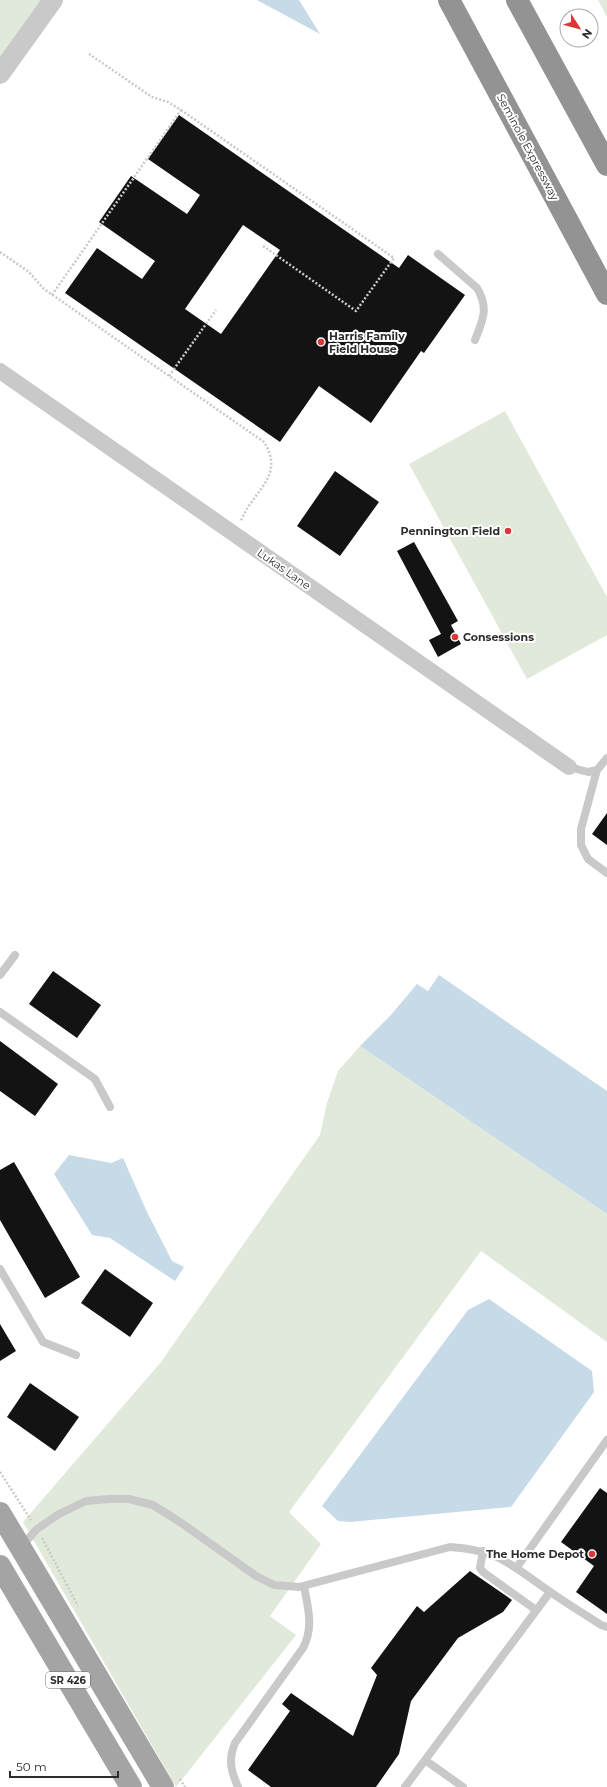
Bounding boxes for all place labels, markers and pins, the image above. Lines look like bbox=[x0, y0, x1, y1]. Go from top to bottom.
place label: Harris Family Field House bbox=[329, 329, 405, 356]
marker: Harris Family Field House bbox=[316, 337, 326, 347]
place label: Pennington Field bbox=[401, 524, 500, 538]
marker: Pennington Field bbox=[503, 526, 513, 536]
place label: Consessions bbox=[463, 630, 534, 644]
marker: Consessions bbox=[450, 632, 460, 642]
place label: The Home Depot bbox=[486, 1547, 584, 1561]
marker: The Home Depot bbox=[587, 1549, 597, 1559]

